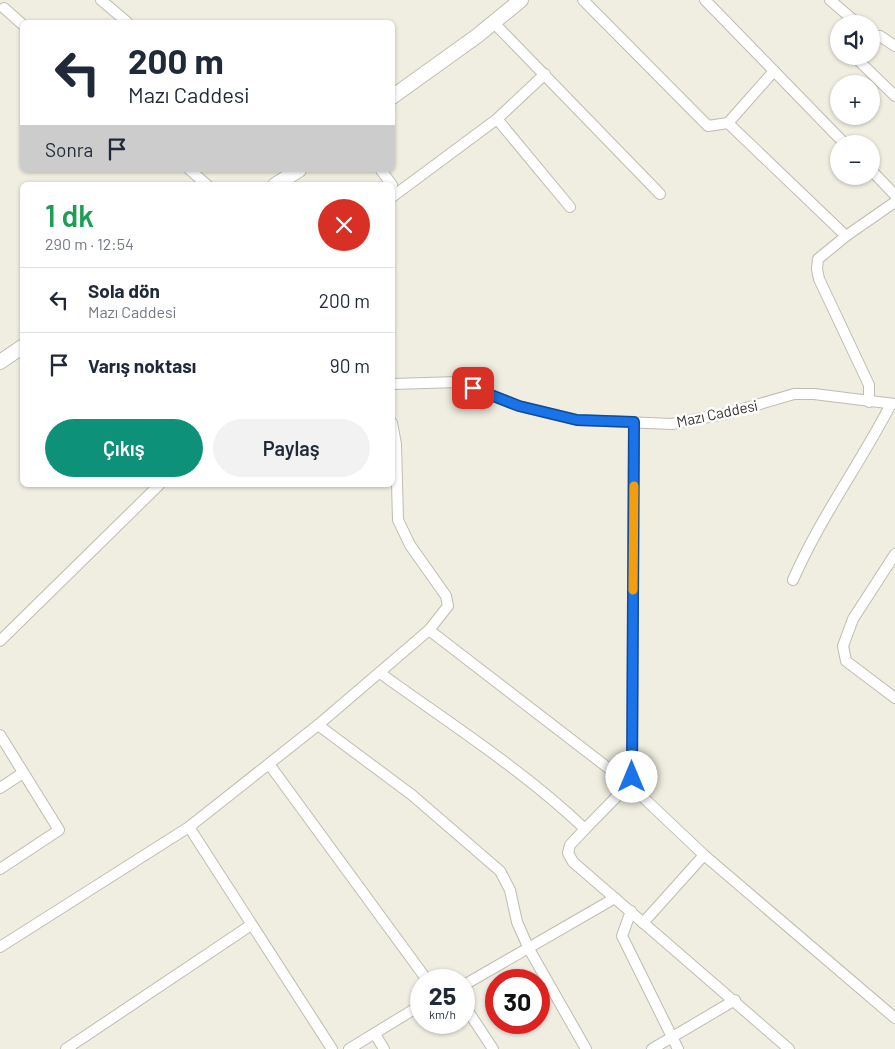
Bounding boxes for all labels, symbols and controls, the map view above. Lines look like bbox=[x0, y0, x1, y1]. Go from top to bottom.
map controls bbox=[830, 15, 880, 185]
button: sound bbox=[830, 15, 880, 65]
text: 200 m bbox=[128, 39, 224, 81]
icon: left bbox=[45, 40, 110, 105]
button: + bbox=[830, 75, 880, 125]
text: Mazı Caddesi bbox=[128, 81, 249, 107]
icon: arrive bbox=[103, 135, 131, 163]
button: − bbox=[830, 135, 880, 185]
text: Sonra bbox=[45, 138, 93, 161]
text: 1 dk bbox=[45, 197, 94, 233]
button: close bbox=[318, 199, 370, 251]
text: 290 m · 12:54 bbox=[45, 234, 134, 253]
text: Sola dön bbox=[88, 279, 160, 302]
icon: left bbox=[45, 286, 73, 314]
text: 200 m bbox=[319, 289, 370, 312]
text: Mazı Caddesi bbox=[88, 302, 176, 321]
icon: arrive bbox=[45, 351, 73, 379]
text: Varış noktası bbox=[88, 354, 196, 377]
text: 90 m bbox=[330, 354, 370, 377]
pin bbox=[452, 367, 494, 409]
icon: arrive bbox=[459, 374, 487, 402]
street label: Mazı Caddesi bbox=[675, 396, 759, 430]
button: Çıkış bbox=[45, 419, 203, 477]
button: Paylaş bbox=[213, 419, 370, 477]
position arrow bbox=[605, 750, 657, 802]
speed limit sign: 30 bbox=[485, 969, 550, 1034]
text: 25 bbox=[429, 980, 456, 1010]
text: km/h bbox=[429, 1007, 456, 1021]

